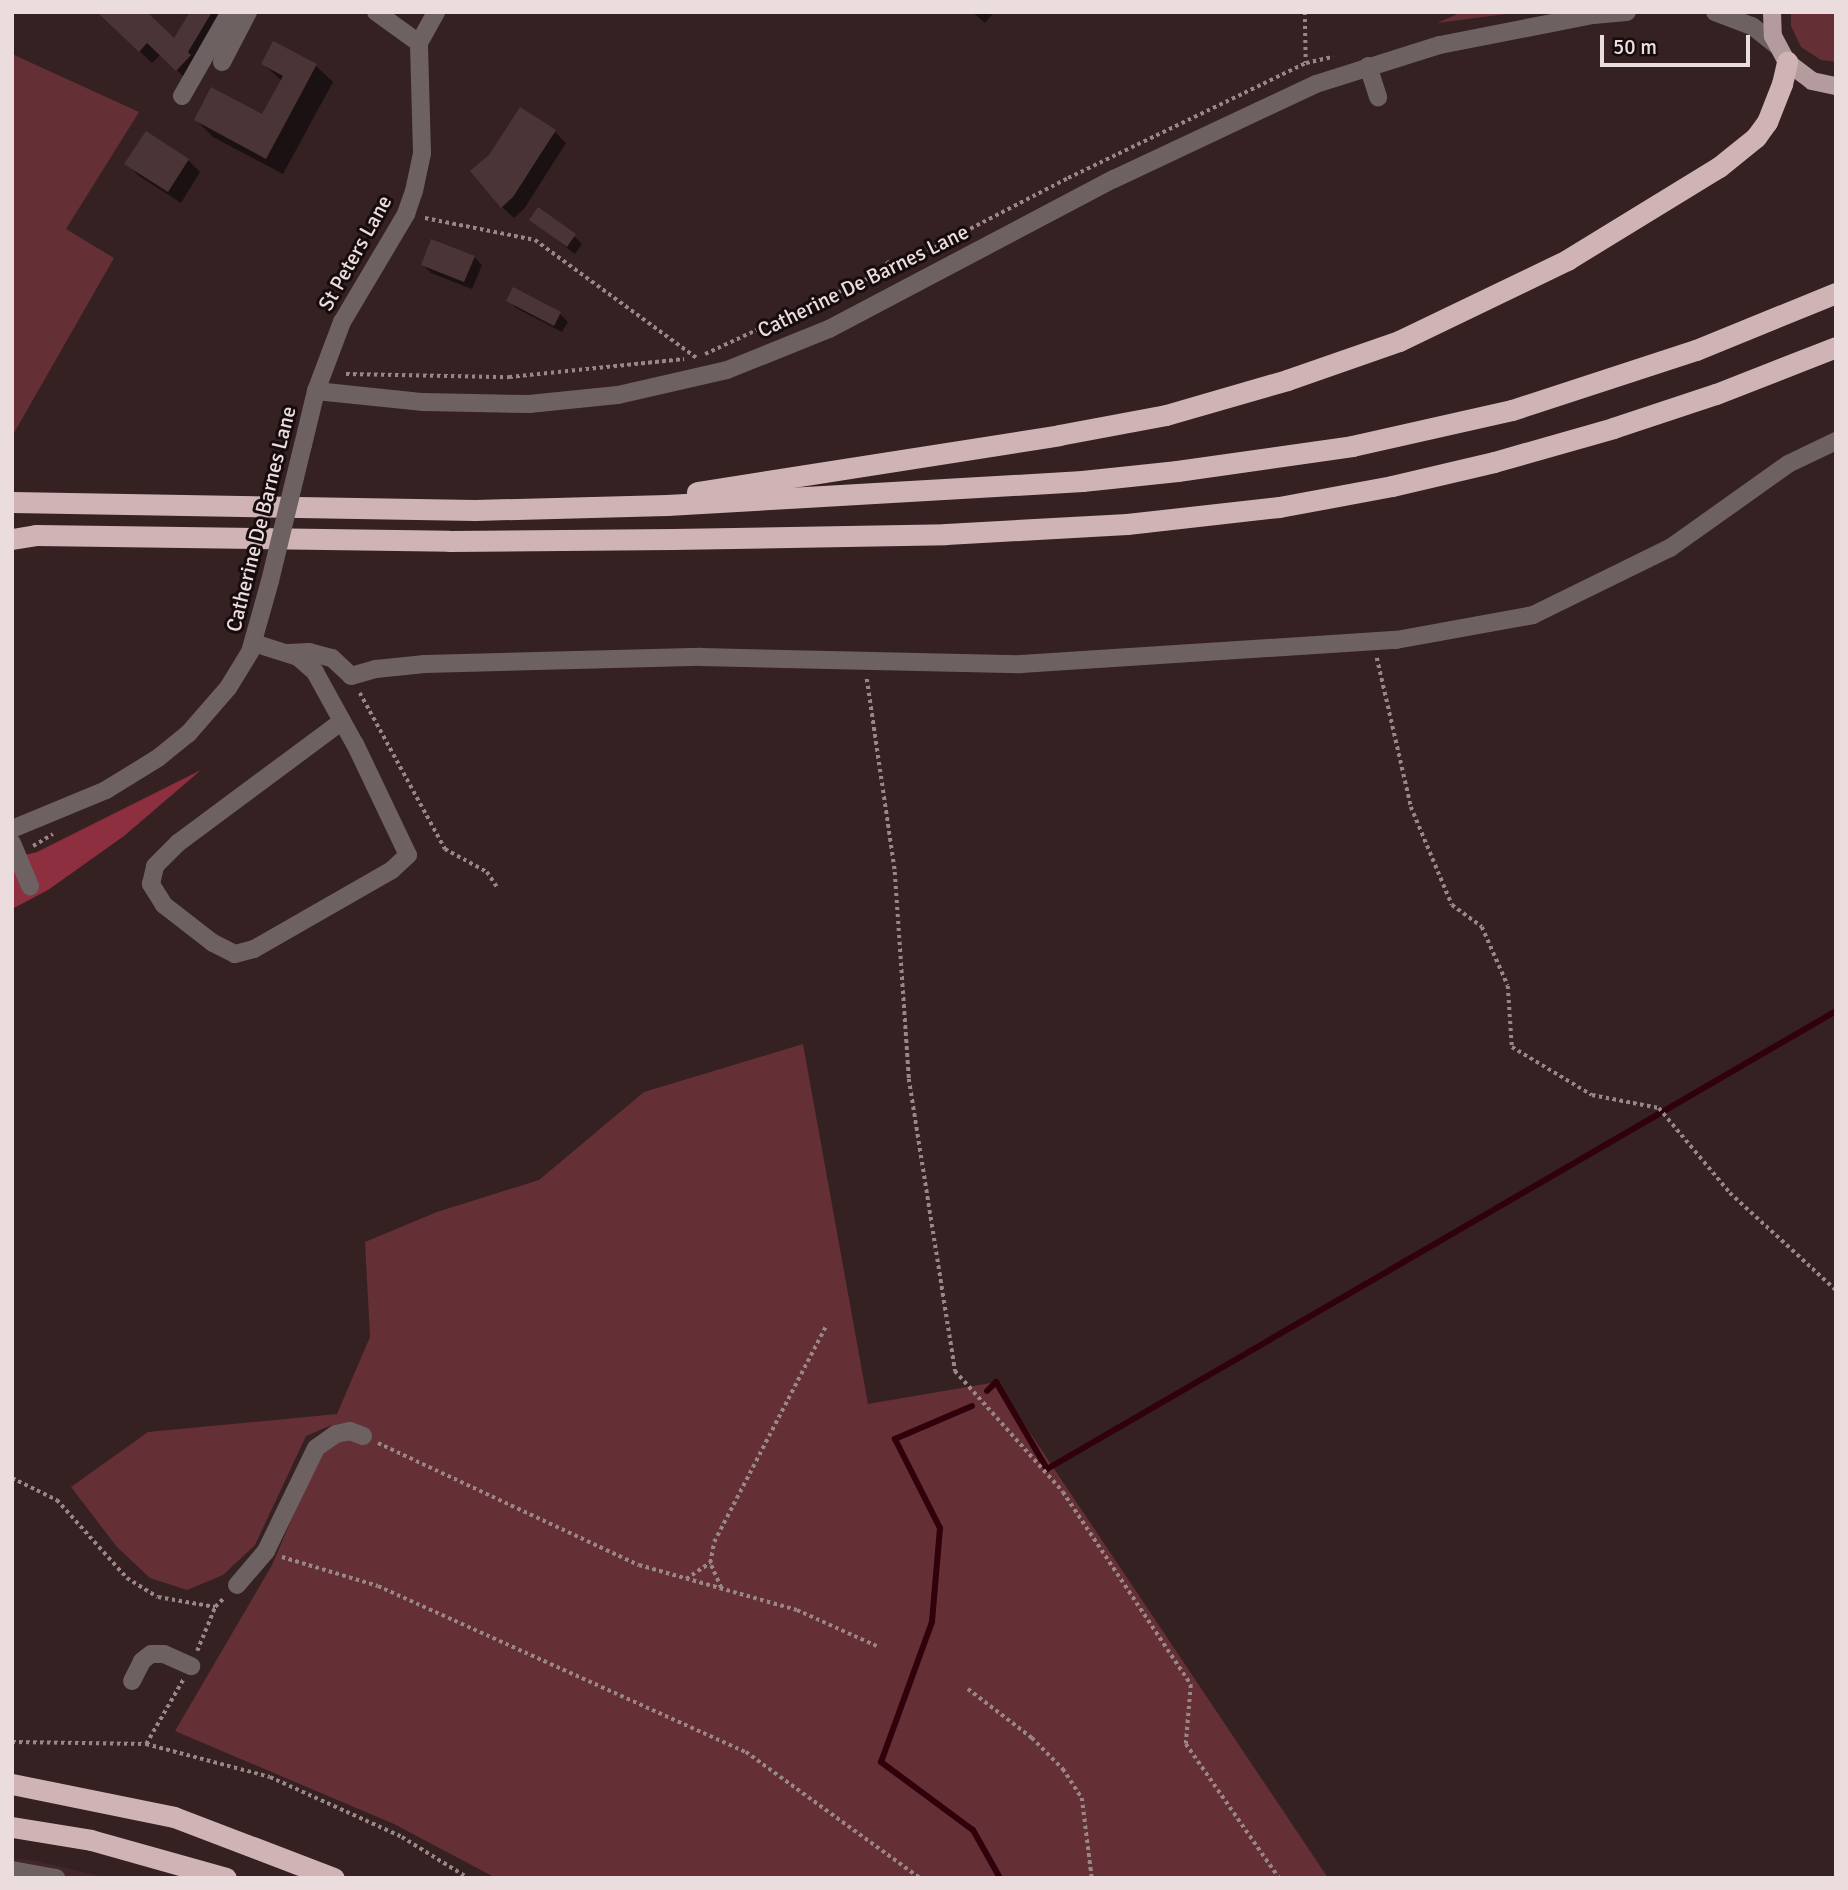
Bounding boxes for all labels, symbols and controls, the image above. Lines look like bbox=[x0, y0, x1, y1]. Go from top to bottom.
scale bar bbox=[1603, 21, 1754, 65]
text: 50 m bbox=[1613, 34, 1657, 60]
street label: St Peters Lane bbox=[313, 191, 397, 315]
street label: Catherine De Barnes Lane bbox=[753, 219, 973, 343]
street label: Catherine De Barnes Lane bbox=[221, 404, 301, 634]

